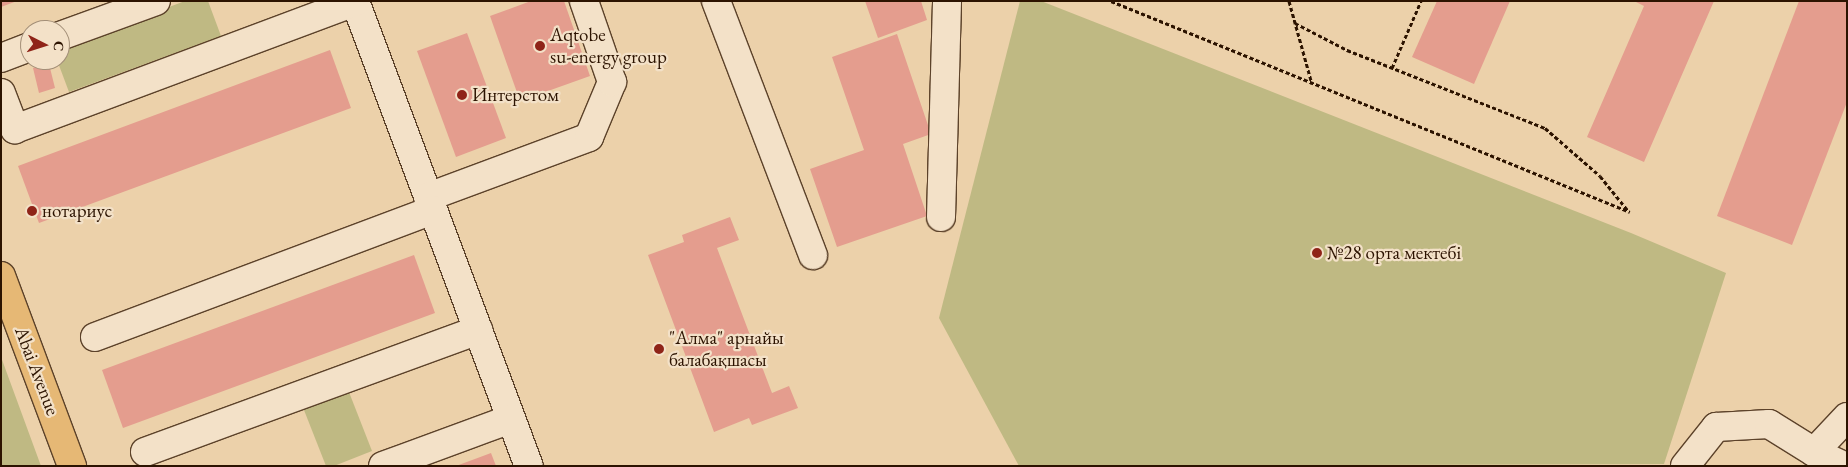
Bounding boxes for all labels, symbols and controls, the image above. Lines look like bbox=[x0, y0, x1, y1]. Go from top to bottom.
north arrow bbox=[20, 20, 70, 70]
place label: Aqtobe su-energy group bbox=[550, 24, 667, 68]
text: С bbox=[50, 40, 68, 52]
marker: Aqtobe su-energy group bbox=[534, 40, 546, 52]
place label: Интерстом bbox=[472, 84, 559, 106]
marker: Интерстом bbox=[456, 89, 468, 101]
place label: нотариус bbox=[42, 200, 112, 222]
marker: нотариус bbox=[26, 205, 38, 217]
place label: №28 орта мектебі bbox=[1327, 242, 1461, 264]
marker: №28 орта мектебі bbox=[1311, 247, 1323, 259]
street label: Abai Avenue bbox=[10, 323, 64, 419]
place label: "Алма" арнайы балабақшасы bbox=[669, 327, 784, 371]
marker: "Алма" арнайы балабақшасы bbox=[653, 343, 665, 355]

